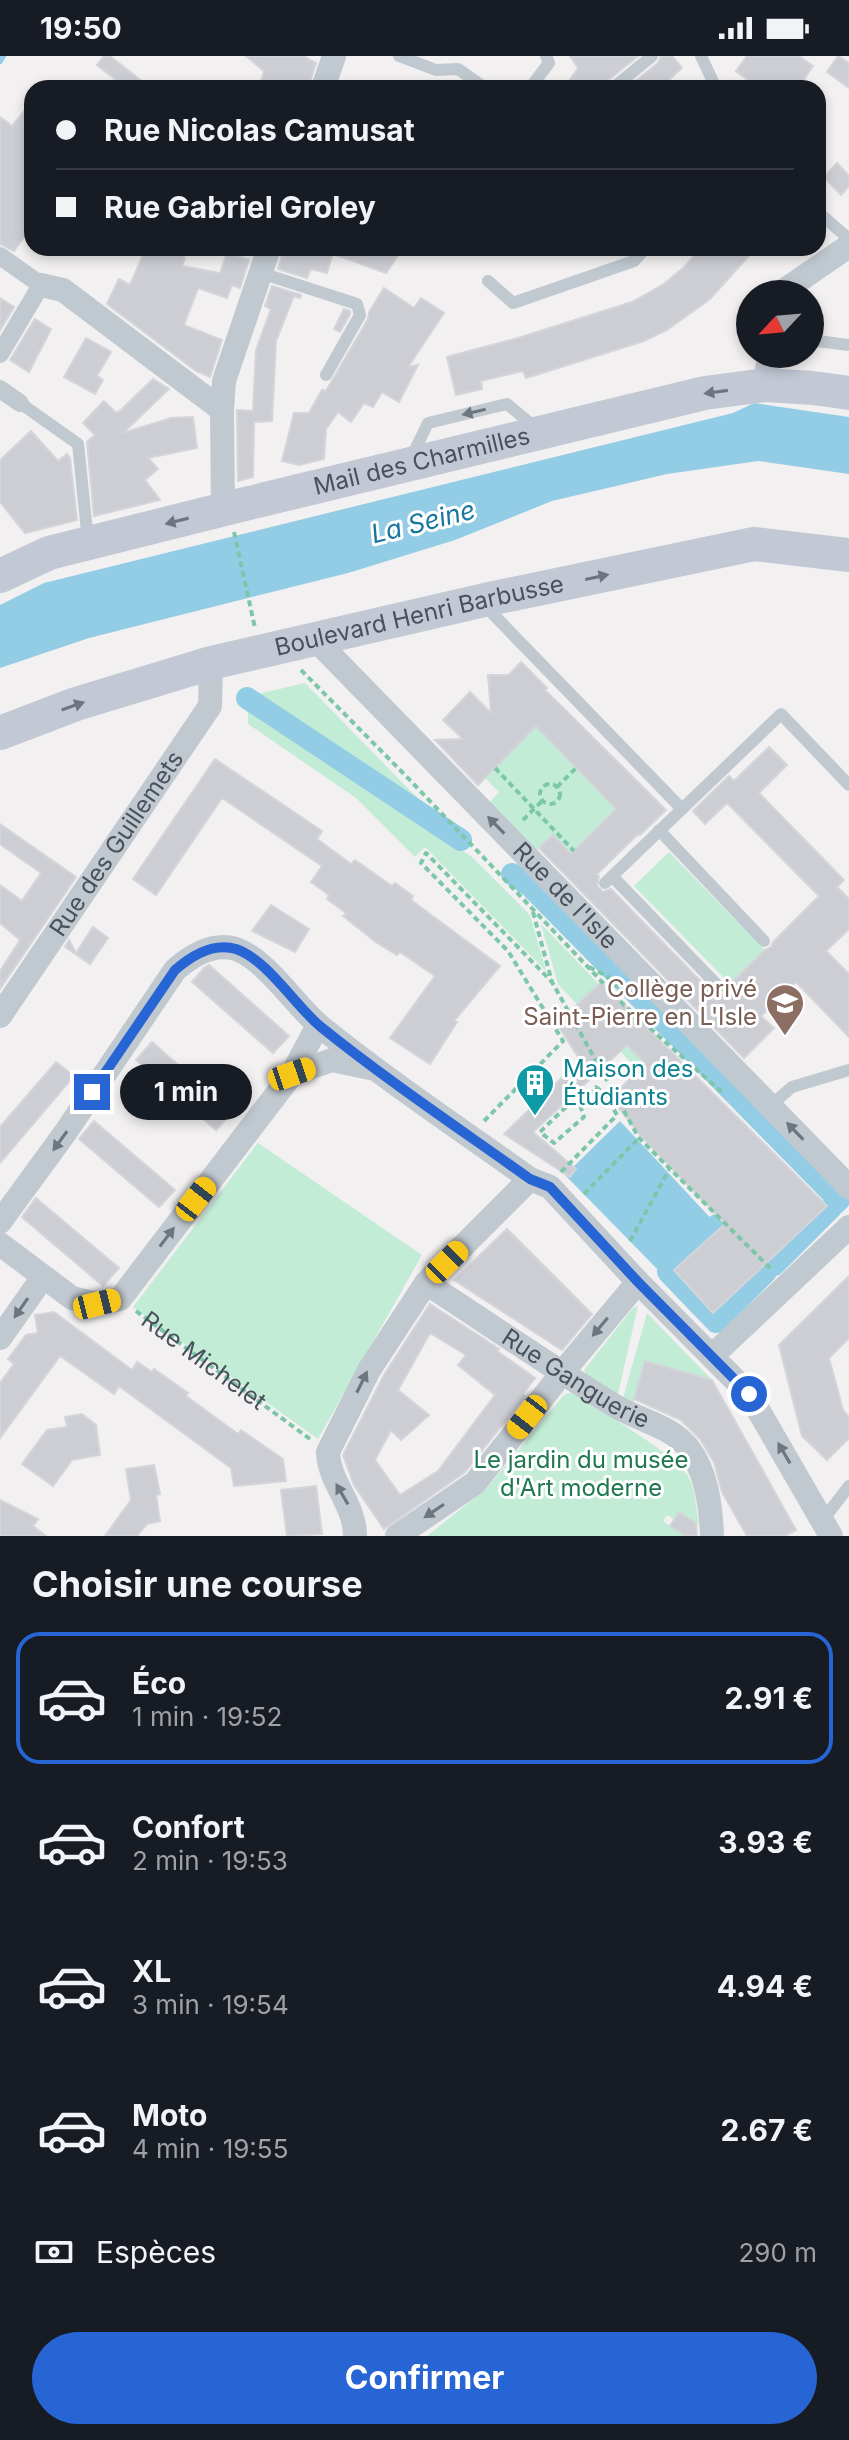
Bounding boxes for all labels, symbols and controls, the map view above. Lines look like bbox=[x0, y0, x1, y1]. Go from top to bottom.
text: 19:50 bbox=[40, 10, 122, 46]
text: Rue Nicolas Camusat bbox=[104, 112, 415, 148]
text: Rue Gabriel Groley bbox=[104, 189, 376, 225]
north arrow bbox=[736, 280, 824, 368]
map controls bbox=[736, 280, 824, 368]
one-way arrow bbox=[703, 386, 728, 399]
one-way arrow bbox=[462, 406, 487, 418]
street label: Mail des Charmilles bbox=[311, 421, 533, 501]
water label: La Seine bbox=[368, 494, 478, 549]
one-way arrow bbox=[164, 515, 189, 528]
street label: Boulevard Henri Barbusse bbox=[272, 569, 566, 662]
one-way arrow bbox=[585, 570, 610, 582]
one-way arrow bbox=[61, 699, 85, 711]
street label: Rue des Guillemets bbox=[43, 745, 189, 942]
one-way arrow bbox=[487, 816, 506, 835]
street label: Rue de l'Isle bbox=[507, 836, 624, 955]
place label: Collège privé Saint-Pierre en L'Isle bbox=[523, 974, 757, 1031]
school or university icon: Collège privé Saint-Pierre en L'Isle bbox=[764, 982, 806, 1037]
place label: Maison des Étudiants bbox=[563, 1054, 693, 1111]
car bbox=[265, 1055, 319, 1093]
building icon: Maison des Étudiants bbox=[514, 1062, 556, 1117]
callout: 1 min bbox=[120, 1064, 252, 1120]
route end bbox=[74, 1074, 110, 1110]
text: 1 min bbox=[154, 1076, 218, 1107]
one-way arrow bbox=[786, 1122, 804, 1141]
one-way arrow bbox=[53, 1130, 68, 1151]
car bbox=[172, 1173, 220, 1225]
one-way arrow bbox=[158, 1227, 174, 1247]
car bbox=[422, 1237, 472, 1287]
car bbox=[71, 1287, 123, 1321]
one-way arrow bbox=[14, 1297, 29, 1318]
street label: Rue Michelet bbox=[136, 1305, 272, 1416]
one-way arrow bbox=[592, 1317, 609, 1337]
street label: Rue Ganguerie bbox=[497, 1322, 654, 1434]
one-way arrow bbox=[356, 1370, 369, 1393]
route start bbox=[731, 1376, 767, 1412]
car bbox=[503, 1391, 551, 1443]
one-way arrow bbox=[777, 1442, 791, 1464]
park label: Le jardin du musée d'Art moderne bbox=[473, 1445, 689, 1502]
one-way arrow bbox=[335, 1483, 349, 1505]
one-way arrow bbox=[423, 1503, 444, 1518]
text: Choisir une course bbox=[32, 1562, 363, 1606]
icon: car bbox=[36, 1662, 108, 1734]
text: Éco bbox=[132, 1665, 186, 1701]
text: 2.91 € bbox=[724, 1680, 813, 1716]
text: 1 min · 19:52 bbox=[132, 1701, 282, 1732]
icon: car bbox=[36, 1806, 108, 1878]
text: Confort bbox=[132, 1809, 245, 1845]
text: 3.93 € bbox=[718, 1824, 813, 1860]
text: 2 min · 19:53 bbox=[132, 1845, 288, 1876]
icon: car bbox=[36, 1950, 108, 2022]
text: XL bbox=[132, 1953, 171, 1989]
text: 4.94 € bbox=[717, 1968, 813, 2004]
text: 3 min · 19:54 bbox=[132, 1989, 289, 2020]
icon: car bbox=[36, 2094, 108, 2166]
text: Moto bbox=[132, 2097, 207, 2133]
text: 2.67 € bbox=[720, 2112, 813, 2148]
text: 4 min · 19:55 bbox=[132, 2133, 288, 2164]
icon: cash bbox=[32, 2230, 76, 2274]
text: Espèces bbox=[96, 2234, 216, 2270]
text: 290 m bbox=[739, 2237, 817, 2268]
button: Confirmer bbox=[32, 2332, 817, 2424]

